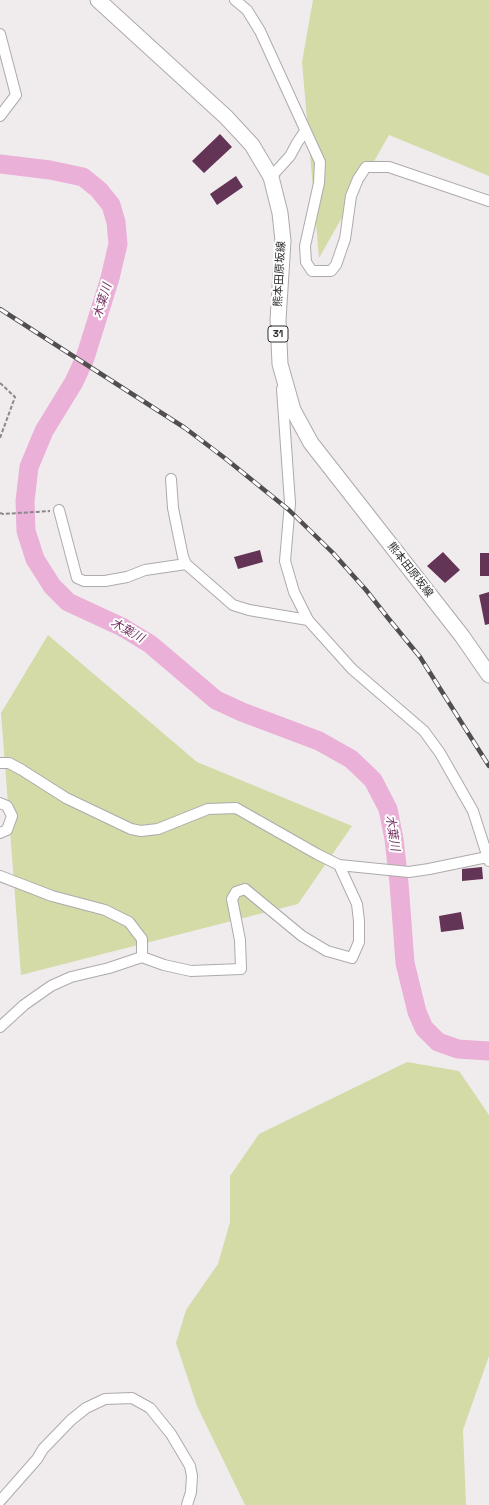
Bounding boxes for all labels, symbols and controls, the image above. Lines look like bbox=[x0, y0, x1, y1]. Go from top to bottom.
street label: 熊本田原坂線 bbox=[272, 241, 288, 307]
water label: 木葉川 bbox=[91, 282, 115, 320]
road number: 31 bbox=[268, 326, 288, 342]
street label: 熊本田原坂線 bbox=[384, 540, 436, 600]
water label: 木葉川 bbox=[108, 616, 146, 646]
water label: 木葉川 bbox=[382, 814, 402, 852]

